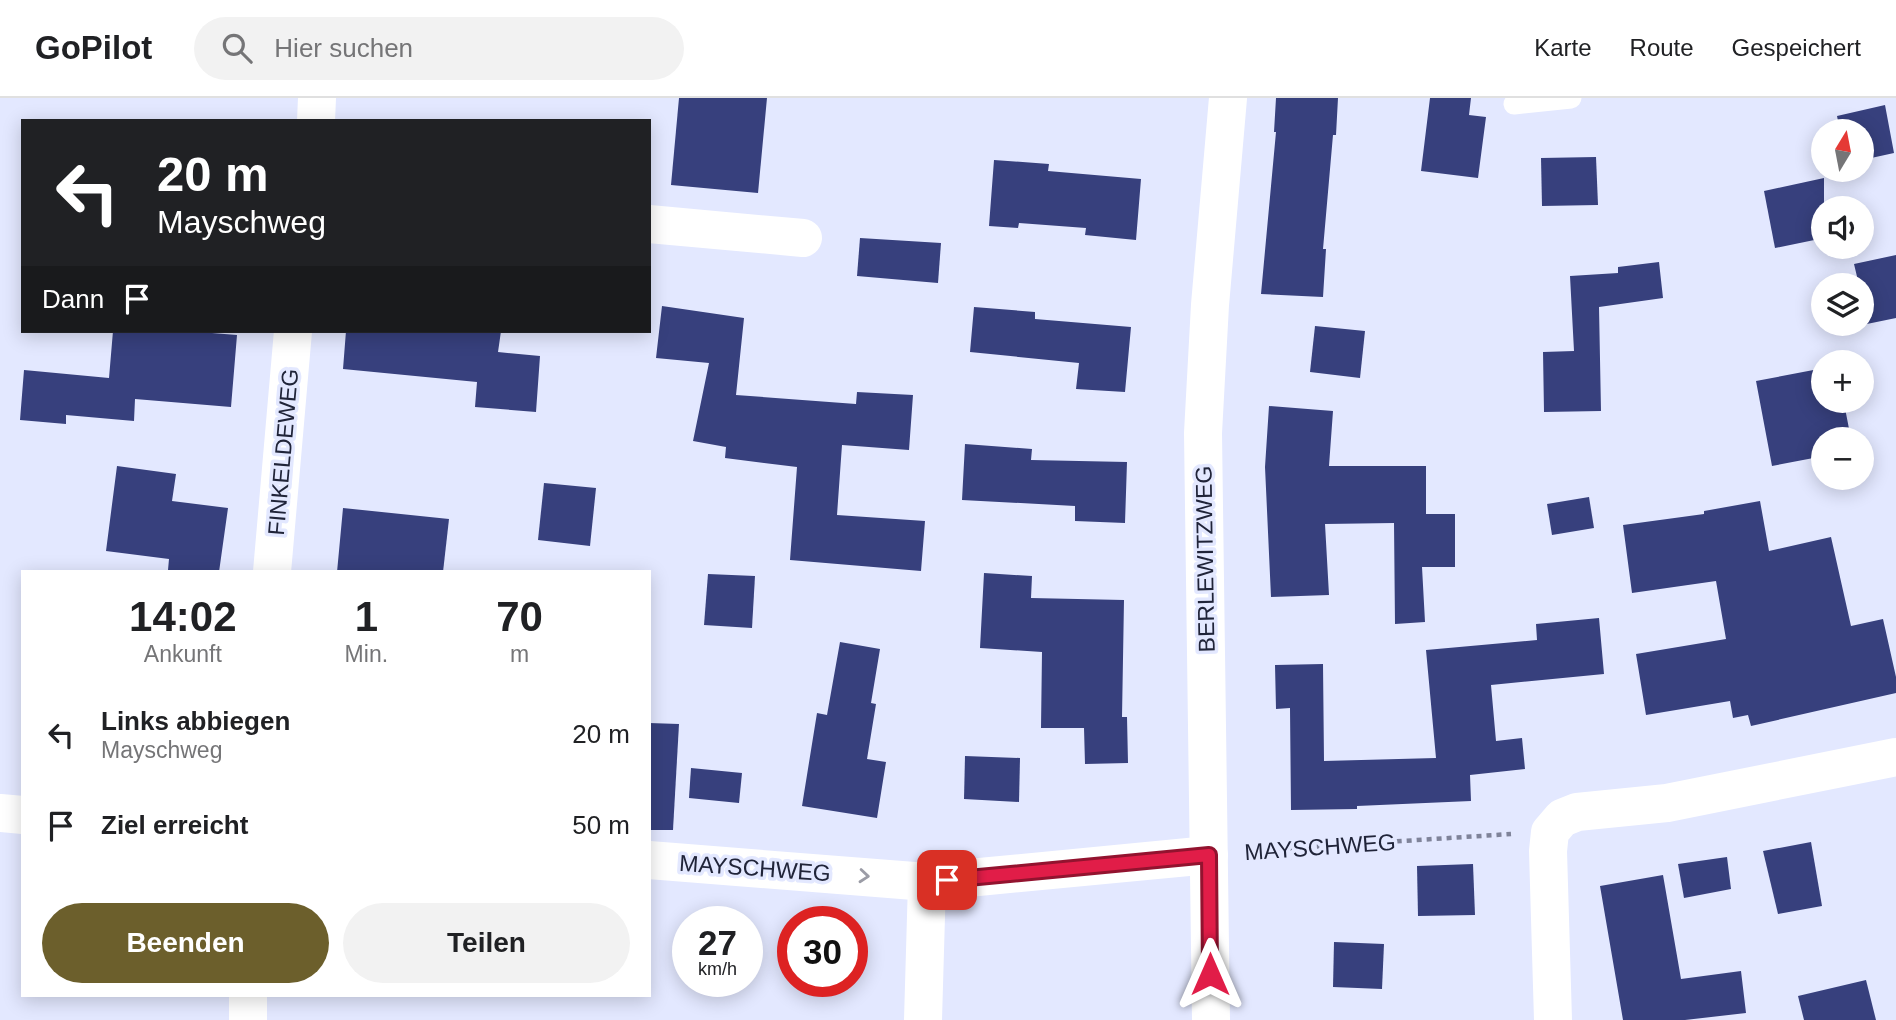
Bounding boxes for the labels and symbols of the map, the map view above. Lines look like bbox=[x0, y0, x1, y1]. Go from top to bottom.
north arrow bbox=[1811, 119, 1874, 182]
street label: FINKELDEWEG bbox=[263, 367, 303, 537]
street label: BERLEWITZWEG bbox=[1190, 466, 1220, 652]
street label: MAYSCHWEG bbox=[1243, 829, 1397, 865]
street label: MAYSCHWEG bbox=[678, 850, 832, 886]
pin bbox=[917, 850, 977, 910]
one-way arrow bbox=[859, 868, 870, 883]
speed limit sign: 30 bbox=[777, 906, 868, 997]
position arrow bbox=[1173, 937, 1247, 1011]

